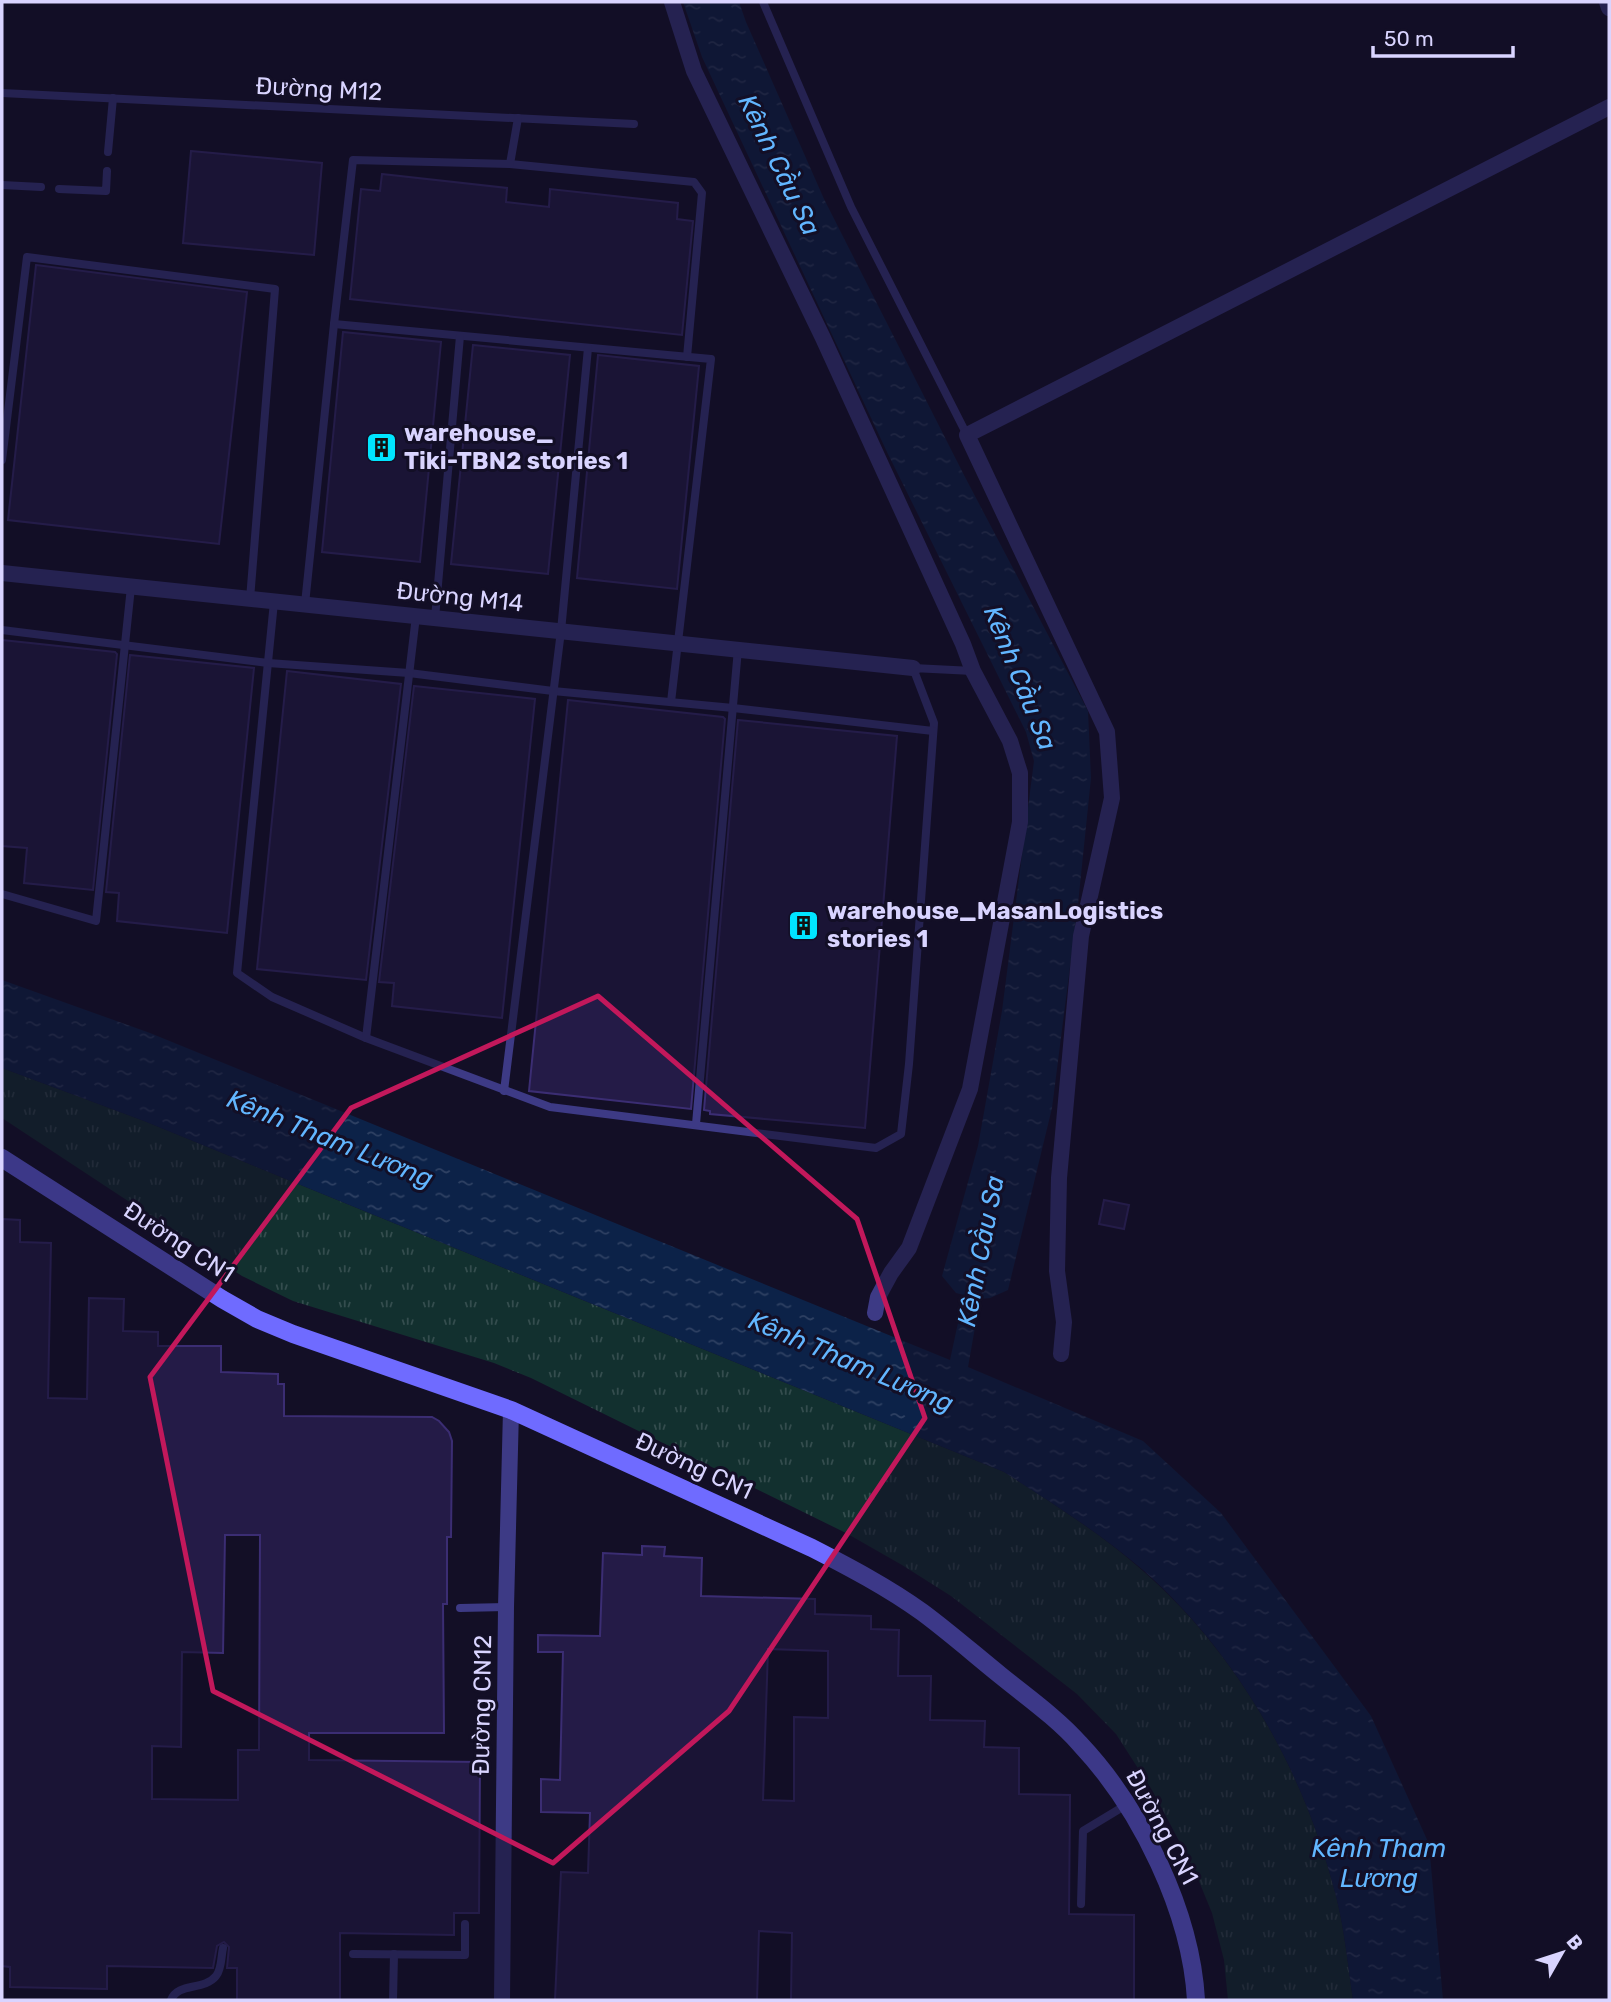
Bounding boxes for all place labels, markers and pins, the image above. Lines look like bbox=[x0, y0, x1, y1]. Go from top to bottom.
place label: warehouse_ Tiki-TBN2 stories 1 bbox=[404, 419, 628, 475]
building icon: warehouse_ Tiki-TBN2 stories 1 bbox=[364, 430, 398, 464]
place label: warehouse_MasanLogistics stories 1 bbox=[827, 897, 1163, 953]
building icon: warehouse_MasanLogistics stories 1 bbox=[787, 908, 821, 942]

